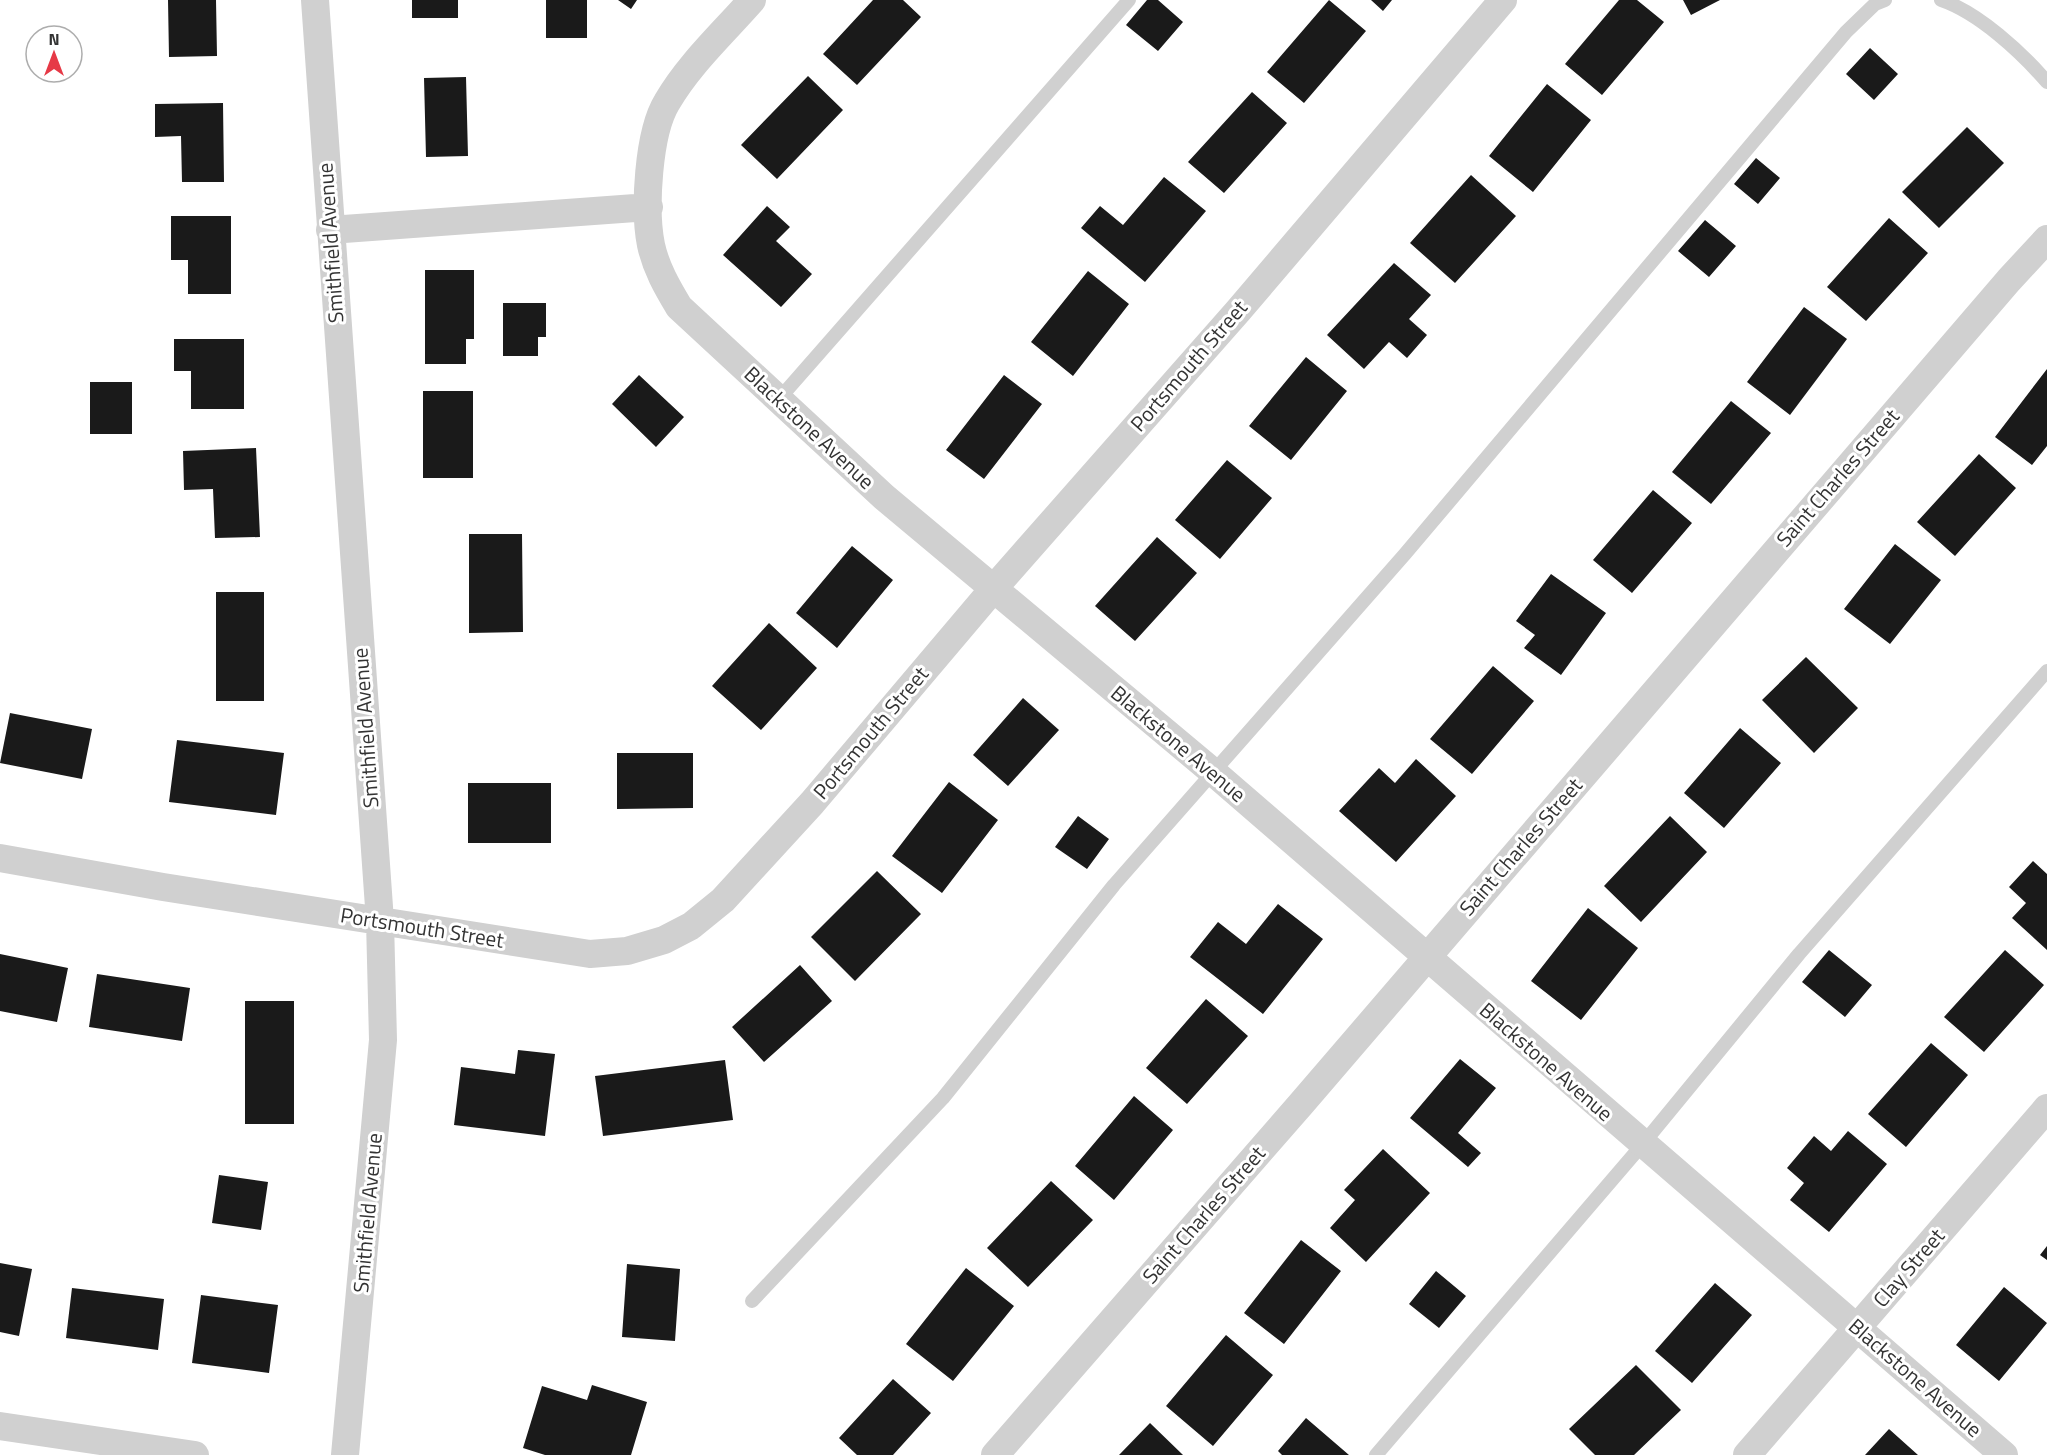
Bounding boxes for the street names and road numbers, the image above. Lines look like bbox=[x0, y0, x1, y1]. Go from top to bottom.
street label: Smithfield Avenue bbox=[308, 162, 352, 324]
street label: Portsmouth Street bbox=[1122, 292, 1255, 438]
street label: Blackstone Avenue bbox=[737, 358, 882, 496]
street label: Saint Charles Street bbox=[1768, 401, 1907, 554]
street label: Smithfield Avenue bbox=[343, 647, 387, 809]
street label: Portsmouth Street bbox=[805, 658, 936, 806]
street label: Blackstone Avenue bbox=[1104, 677, 1253, 809]
street label: Saint Charles Street bbox=[1451, 770, 1590, 923]
street label: Portsmouth Street bbox=[338, 898, 507, 956]
street label: Blackstone Avenue bbox=[1473, 994, 1621, 1128]
street label: Smithfield Avenue bbox=[344, 1132, 390, 1294]
street label: Saint Charles Street bbox=[1134, 1138, 1273, 1291]
street label: Clay Street bbox=[1865, 1220, 1952, 1314]
street label: Blackstone Avenue bbox=[1842, 1310, 1990, 1444]

